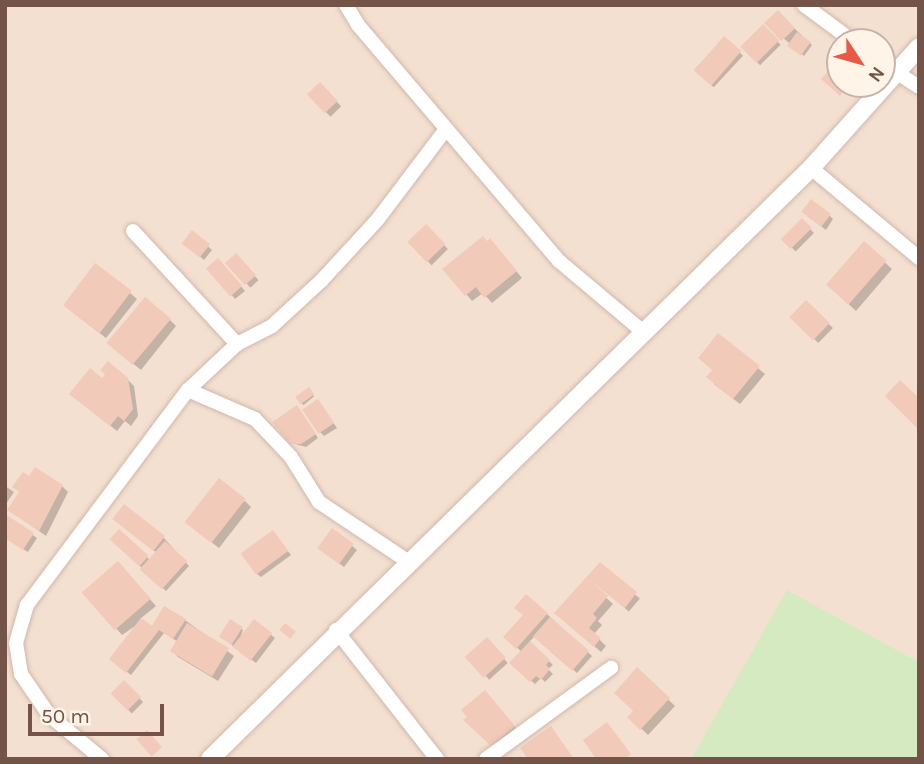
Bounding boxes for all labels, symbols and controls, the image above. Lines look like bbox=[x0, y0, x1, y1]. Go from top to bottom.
north arrow bbox=[826, 28, 896, 98]
text: N bbox=[863, 62, 889, 86]
scale bar bbox=[32, 690, 168, 734]
text: 50 m bbox=[41, 704, 90, 728]

